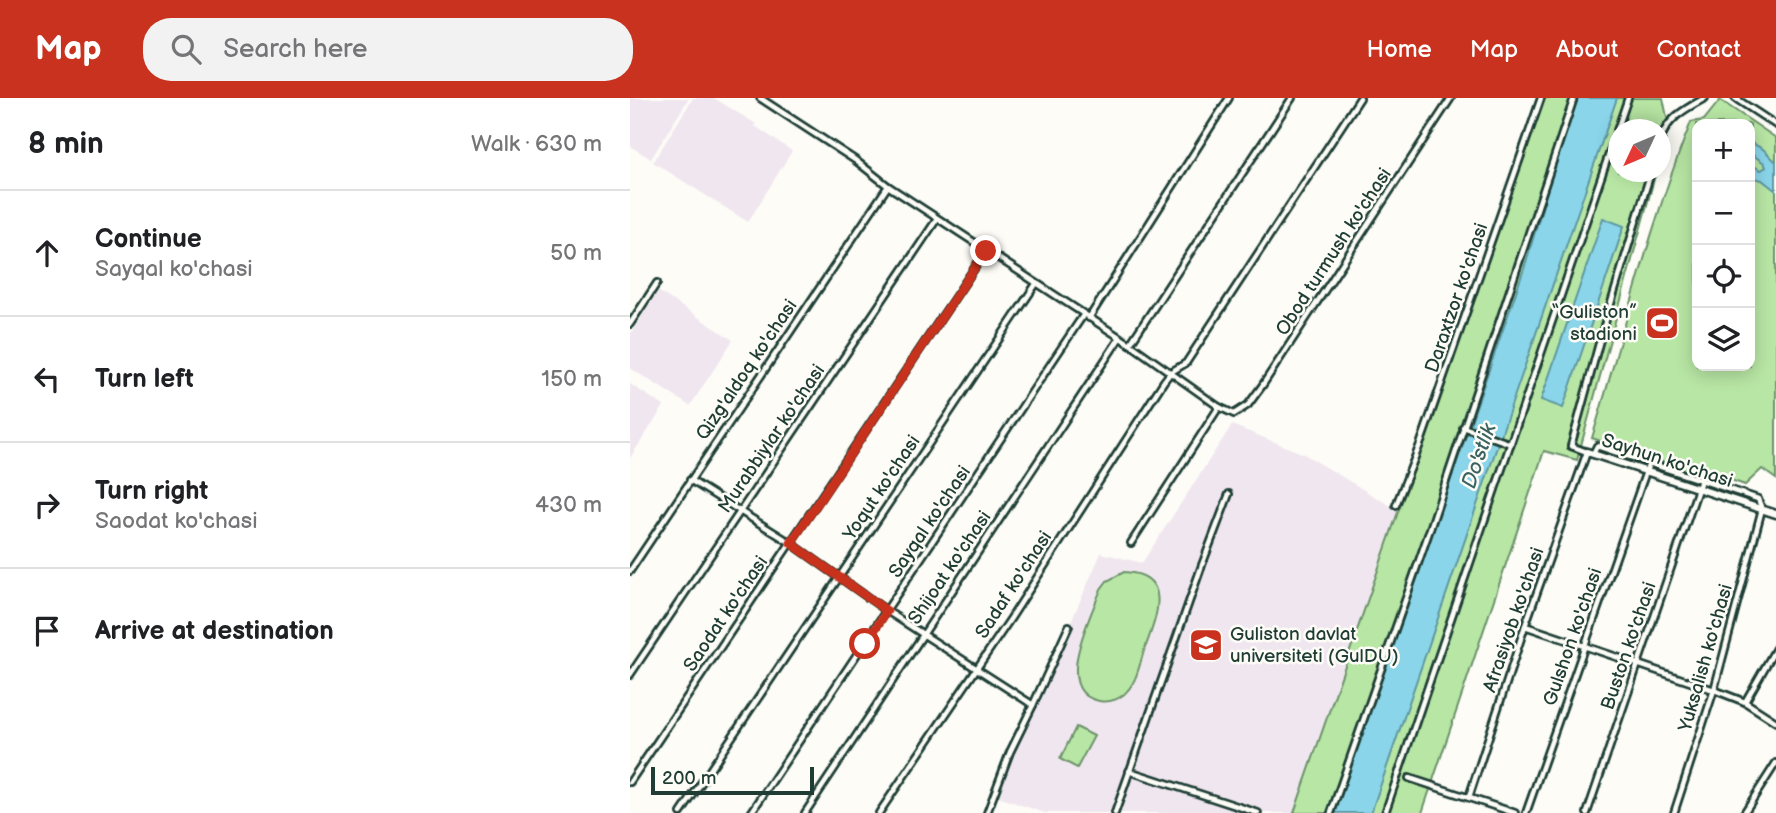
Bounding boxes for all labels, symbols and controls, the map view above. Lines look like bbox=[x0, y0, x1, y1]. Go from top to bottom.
search box bbox=[143, 18, 633, 81]
text: Map bbox=[35, 29, 101, 69]
icon: search bbox=[167, 30, 205, 68]
text: Search here bbox=[223, 34, 367, 65]
text: Home bbox=[1367, 35, 1432, 64]
text: Map bbox=[1470, 35, 1518, 64]
text: About bbox=[1556, 35, 1618, 64]
text: Contact bbox=[1656, 35, 1741, 64]
north arrow bbox=[1608, 119, 1671, 182]
map controls bbox=[1692, 119, 1755, 371]
button: + bbox=[1692, 119, 1755, 182]
text: 8 min bbox=[28, 126, 104, 162]
text: Walk · 630 m bbox=[471, 130, 602, 158]
street label: Obod turmush ko'chasi bbox=[1271, 164, 1397, 340]
button: − bbox=[1692, 182, 1755, 245]
street label: Daraxtzor ko'chasi bbox=[1421, 220, 1493, 376]
text: Continue bbox=[95, 224, 202, 255]
icon: ahead bbox=[28, 234, 66, 272]
route end bbox=[970, 235, 1001, 266]
text: 50 m bbox=[550, 239, 602, 267]
button: locate bbox=[1692, 245, 1755, 308]
text: Sayqal ko'chasi bbox=[95, 255, 253, 283]
street label: Qizg'aldoq ko'chasi bbox=[691, 295, 803, 445]
place label: “Guliston” stadioni bbox=[1551, 301, 1637, 346]
sports icon: “Guliston” stadioni bbox=[1643, 304, 1681, 342]
button: layers bbox=[1692, 308, 1755, 371]
icon: left bbox=[28, 360, 66, 398]
street label: Murabbiylar ko'chasi bbox=[714, 360, 830, 518]
text: Turn left bbox=[95, 364, 194, 395]
text: 150 m bbox=[541, 365, 602, 393]
water label: Do'stlik bbox=[1456, 420, 1502, 492]
street label: Sayhun ko'chasi bbox=[1599, 429, 1735, 493]
street label: Yoqut ko'chasi bbox=[838, 431, 926, 546]
street label: Sayqal ko'chasi bbox=[884, 462, 976, 582]
text: Turn right bbox=[95, 476, 208, 507]
icon: right bbox=[28, 486, 66, 524]
text: 430 m bbox=[535, 491, 602, 519]
text: Saodat ko'chasi bbox=[95, 507, 258, 535]
street label: Shijoat ko'chasi bbox=[904, 507, 996, 629]
street label: Sadaf ko'chasi bbox=[971, 527, 1057, 643]
street label: Afrasiyob ko'chasi bbox=[1478, 544, 1550, 696]
street label: Saodat ko'chasi bbox=[679, 552, 773, 676]
street label: Gulshon ko'chasi bbox=[1539, 565, 1607, 709]
street label: Buston ko'chasi bbox=[1596, 579, 1662, 713]
street label: Yuksalish ko'chasi bbox=[1674, 581, 1738, 735]
icon: arrive bbox=[28, 612, 66, 650]
text: Arrive at destination bbox=[95, 616, 334, 647]
place label: Guliston davlat universiteti (GulDU) bbox=[1230, 623, 1399, 668]
school or university icon: Guliston davlat universiteti (GulDU) bbox=[1187, 626, 1225, 664]
route start bbox=[849, 628, 880, 659]
scale bar bbox=[651, 764, 814, 796]
text: 200 m bbox=[662, 767, 716, 790]

